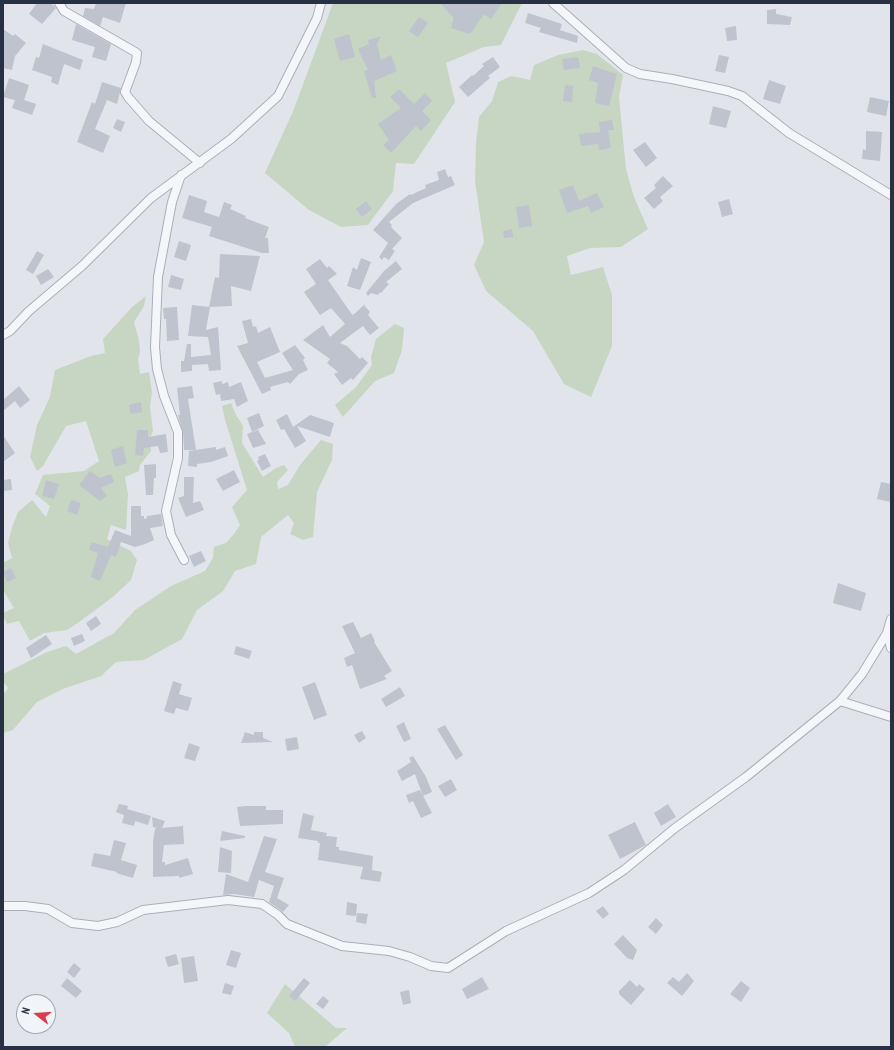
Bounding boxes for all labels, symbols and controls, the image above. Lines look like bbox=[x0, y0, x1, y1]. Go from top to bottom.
north arrow bbox=[16, 994, 56, 1034]
text: N bbox=[18, 1006, 33, 1016]

